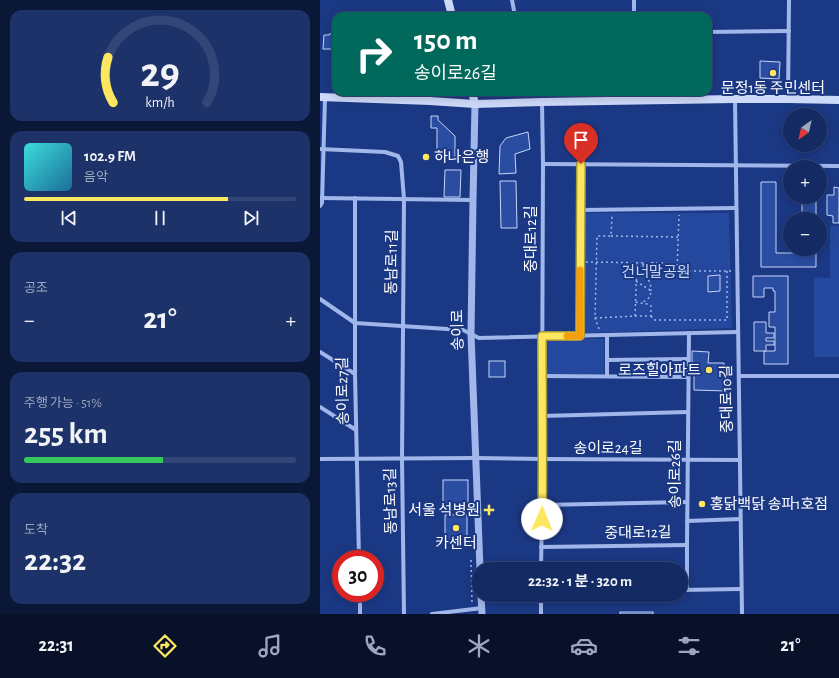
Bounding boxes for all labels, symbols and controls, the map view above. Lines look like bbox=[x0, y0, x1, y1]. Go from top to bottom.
text: 150 m bbox=[414, 27, 478, 55]
icon: right bbox=[348, 28, 400, 80]
text: 29 bbox=[140, 53, 180, 94]
text: 송이로26길 bbox=[414, 65, 497, 83]
marker: 문정1동 주민센터 bbox=[768, 68, 778, 78]
place label: 문정1동 주민센터 bbox=[721, 80, 825, 96]
text: km/h bbox=[145, 96, 175, 110]
north arrow bbox=[783, 108, 827, 152]
map controls bbox=[783, 108, 827, 256]
pin bbox=[564, 123, 598, 164]
icon: arrive bbox=[570, 129, 592, 151]
text: 102.9 FM bbox=[84, 149, 136, 164]
place label: 하나은행 bbox=[434, 149, 489, 165]
marker: 하나은행 bbox=[421, 152, 431, 162]
button: + bbox=[783, 160, 827, 204]
text: 음악 bbox=[84, 171, 108, 184]
street label: 중대로12길 bbox=[523, 205, 539, 273]
icon: previous bbox=[58, 207, 80, 229]
icon: pause bbox=[149, 207, 171, 229]
icon: next bbox=[240, 207, 262, 229]
button: − bbox=[783, 212, 827, 256]
street label: 동남로11길 bbox=[383, 229, 400, 295]
park label: 건너말공원 bbox=[621, 264, 691, 280]
text: 공조 bbox=[24, 282, 48, 295]
text: 21° bbox=[143, 304, 177, 334]
text: − bbox=[24, 309, 35, 331]
text: + bbox=[285, 309, 296, 331]
street label: 송이로 bbox=[449, 309, 466, 351]
street label: 송이로27길 bbox=[334, 357, 351, 425]
place label: 로즈힐아파트 bbox=[618, 362, 701, 378]
marker: 로즈힐아파트 bbox=[704, 365, 714, 375]
street label: 중대로10길 bbox=[718, 365, 735, 433]
text: 주행 가능 · 51% bbox=[24, 397, 102, 410]
text: 255 km bbox=[24, 419, 108, 449]
street label: 송이로26길 bbox=[667, 439, 683, 509]
street label: 송이로24길 bbox=[573, 440, 643, 456]
street label: 동남로13길 bbox=[382, 468, 399, 534]
place label: 홍닭백닭 송파1호점 bbox=[710, 496, 828, 512]
position arrow bbox=[521, 498, 563, 540]
marker: 홍닭백닭 송파1호점 bbox=[697, 499, 707, 509]
place label: 서울 석병원 bbox=[409, 502, 480, 518]
marker: 서울 석병원 bbox=[483, 504, 495, 516]
marker: 카센터 bbox=[451, 523, 461, 533]
text: 도착 bbox=[24, 524, 48, 537]
street label: 중대로12길 bbox=[604, 524, 672, 541]
place label: 카센터 bbox=[435, 535, 477, 551]
text: 22:32 bbox=[24, 546, 86, 576]
speed limit sign: 30 bbox=[332, 550, 384, 602]
text: 22:32 · 1 분 · 320 m bbox=[528, 574, 632, 589]
icon: directions bbox=[151, 632, 179, 660]
icon: music bbox=[256, 632, 284, 660]
icon: phone bbox=[361, 632, 389, 660]
icon: climate bbox=[465, 632, 493, 660]
icon: car bbox=[570, 632, 598, 660]
icon: filters bbox=[675, 632, 703, 660]
text: 22:31 bbox=[38, 637, 74, 655]
text: 21° bbox=[780, 637, 800, 655]

